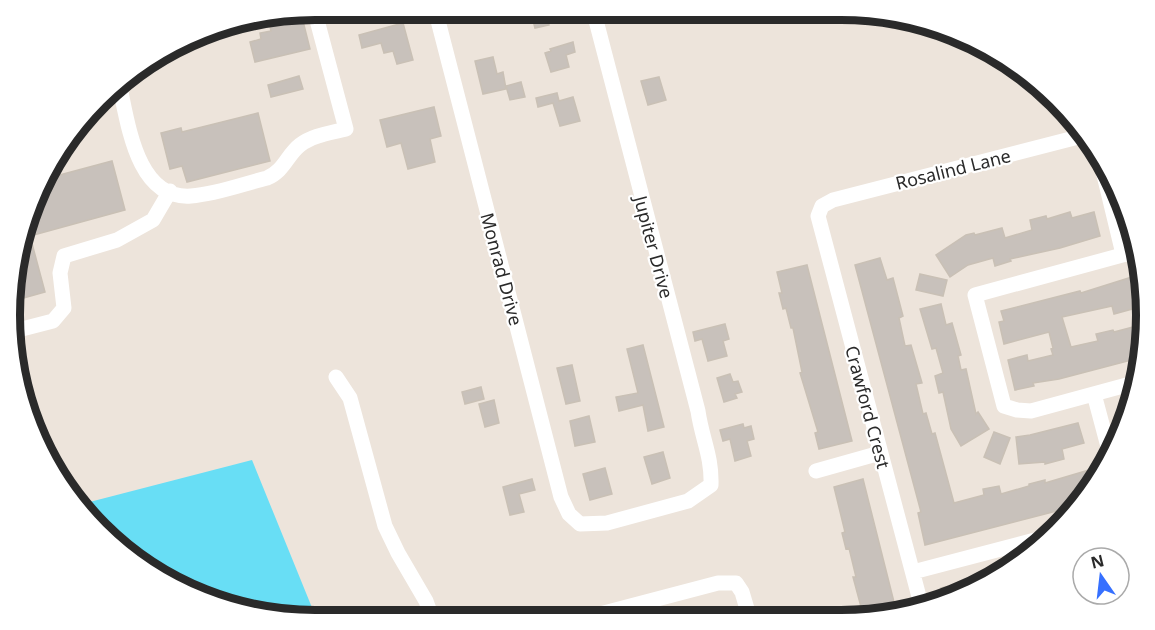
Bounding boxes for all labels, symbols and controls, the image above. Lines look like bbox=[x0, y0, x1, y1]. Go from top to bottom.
street label: Rosalind Lane bbox=[893, 143, 1013, 195]
street label: Jupiter Drive bbox=[628, 191, 679, 301]
street label: Monrad Drive bbox=[475, 210, 529, 328]
street label: Crawford Crest bbox=[840, 343, 896, 472]
north arrow bbox=[1071, 546, 1131, 606]
text: N bbox=[1088, 549, 1106, 574]

